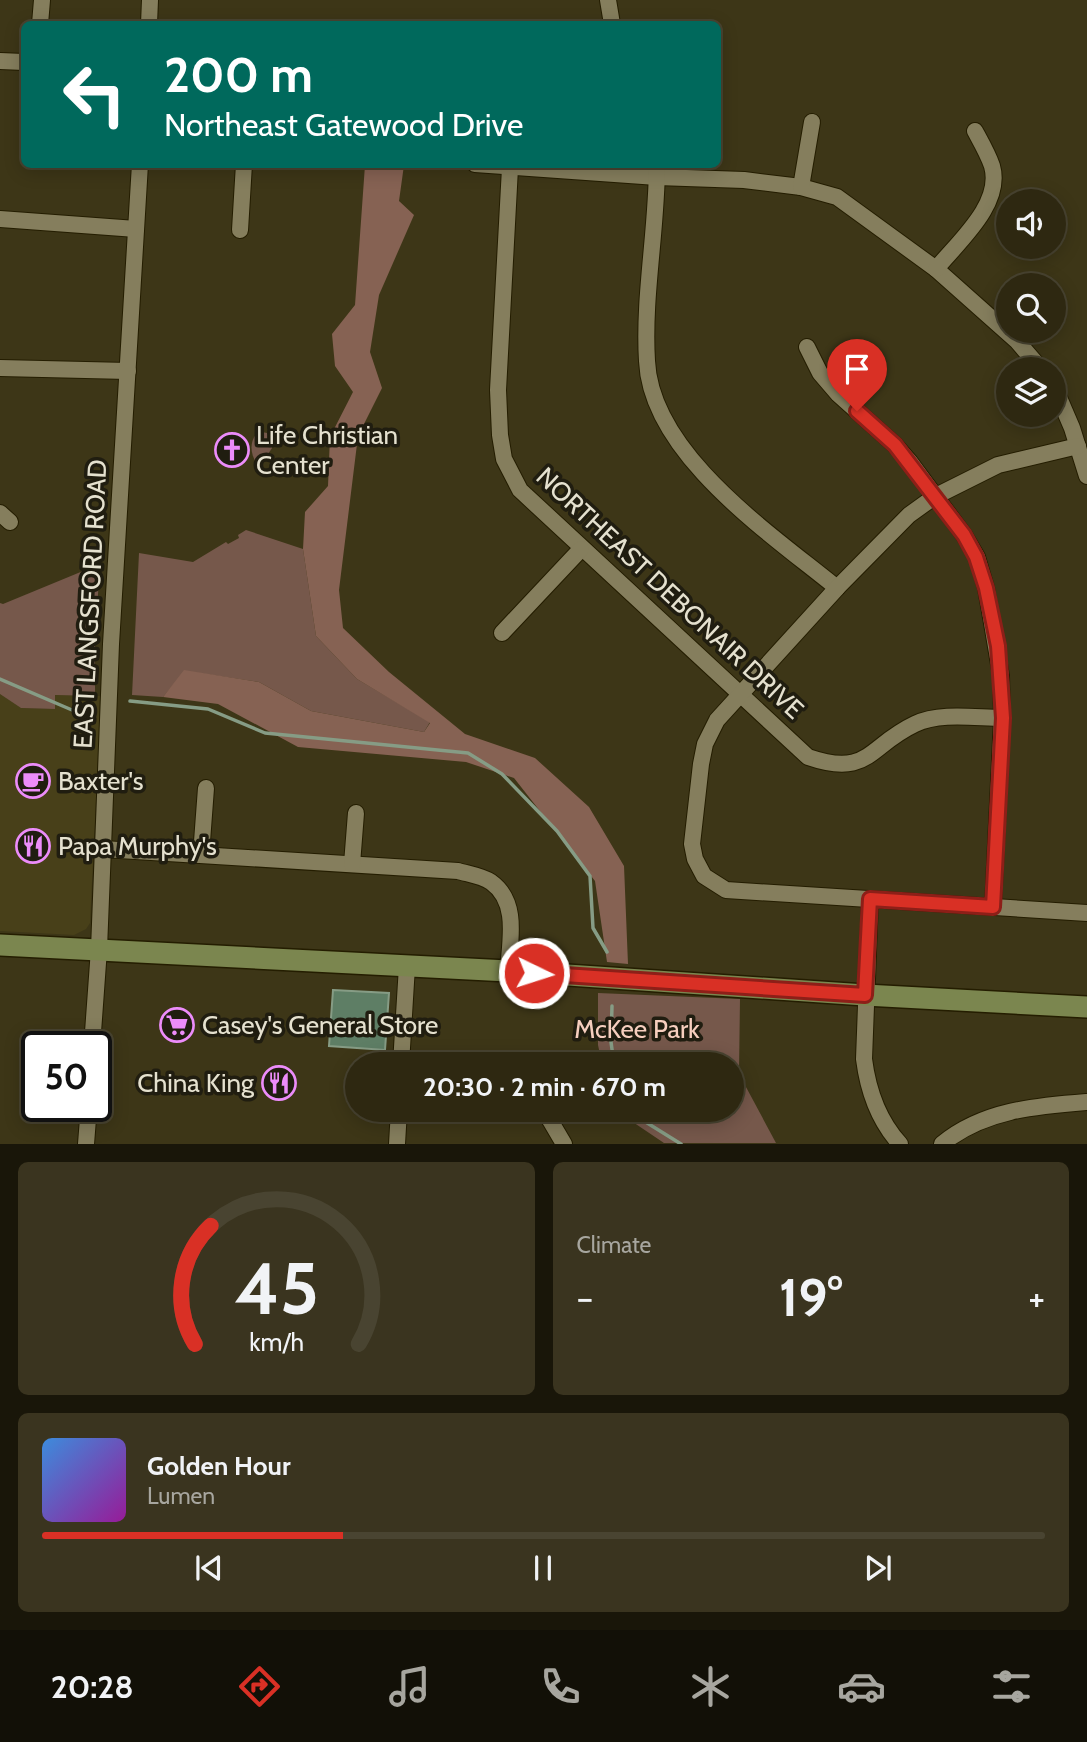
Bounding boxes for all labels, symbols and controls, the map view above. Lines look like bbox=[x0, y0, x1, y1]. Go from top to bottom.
text: 200 m bbox=[164, 45, 313, 104]
icon: left bbox=[49, 49, 140, 140]
text: Northeast Gatewood Drive bbox=[164, 105, 523, 144]
map controls bbox=[996, 189, 1066, 427]
button: sound bbox=[996, 189, 1066, 259]
button: search bbox=[996, 273, 1066, 343]
pin bbox=[827, 339, 887, 411]
icon: arrive bbox=[838, 350, 876, 388]
button: layers bbox=[996, 357, 1066, 427]
place label: Life Christian Center bbox=[256, 419, 398, 481]
church icon: Life Christian Center bbox=[213, 431, 251, 469]
street label: EAST LANGSFORD ROAD bbox=[66, 459, 114, 749]
street label: NORTHEAST DEBONAIR DRIVE bbox=[530, 461, 810, 725]
cafe icon: Baxter's bbox=[14, 762, 52, 800]
place label: Baxter's bbox=[58, 765, 144, 797]
restaurant icon: Papa Murphy's bbox=[14, 827, 52, 865]
place label: Papa Murphy's bbox=[58, 830, 217, 862]
position arrow bbox=[497, 936, 571, 1010]
supermarket icon: Casey's General Store bbox=[158, 1006, 196, 1044]
place label: Casey's General Store bbox=[202, 1009, 438, 1041]
park label: McKee Park bbox=[574, 1013, 700, 1045]
speed limit sign: 50 bbox=[21, 1031, 112, 1122]
restaurant icon: China King bbox=[260, 1064, 298, 1102]
place label: China King bbox=[137, 1067, 255, 1099]
text: 20:30 · 2 min · 670 m bbox=[423, 1071, 666, 1103]
text: Climate bbox=[577, 1231, 651, 1259]
text: 45 bbox=[234, 1245, 318, 1333]
text: 19° bbox=[779, 1266, 842, 1329]
text: − bbox=[577, 1274, 593, 1321]
text: + bbox=[1028, 1274, 1045, 1321]
text: km/h bbox=[249, 1327, 304, 1357]
text: Golden Hour bbox=[147, 1450, 290, 1482]
text: Lumen bbox=[147, 1482, 215, 1510]
icon: previous bbox=[190, 1549, 228, 1587]
icon: pause bbox=[524, 1549, 562, 1587]
icon: next bbox=[859, 1549, 897, 1587]
icon: directions bbox=[235, 1662, 284, 1711]
icon: music bbox=[385, 1662, 434, 1711]
icon: phone bbox=[536, 1662, 585, 1711]
icon: climate bbox=[686, 1662, 735, 1711]
icon: car bbox=[837, 1662, 886, 1711]
icon: filters bbox=[987, 1662, 1036, 1711]
text: 20:28 bbox=[51, 1667, 134, 1706]

